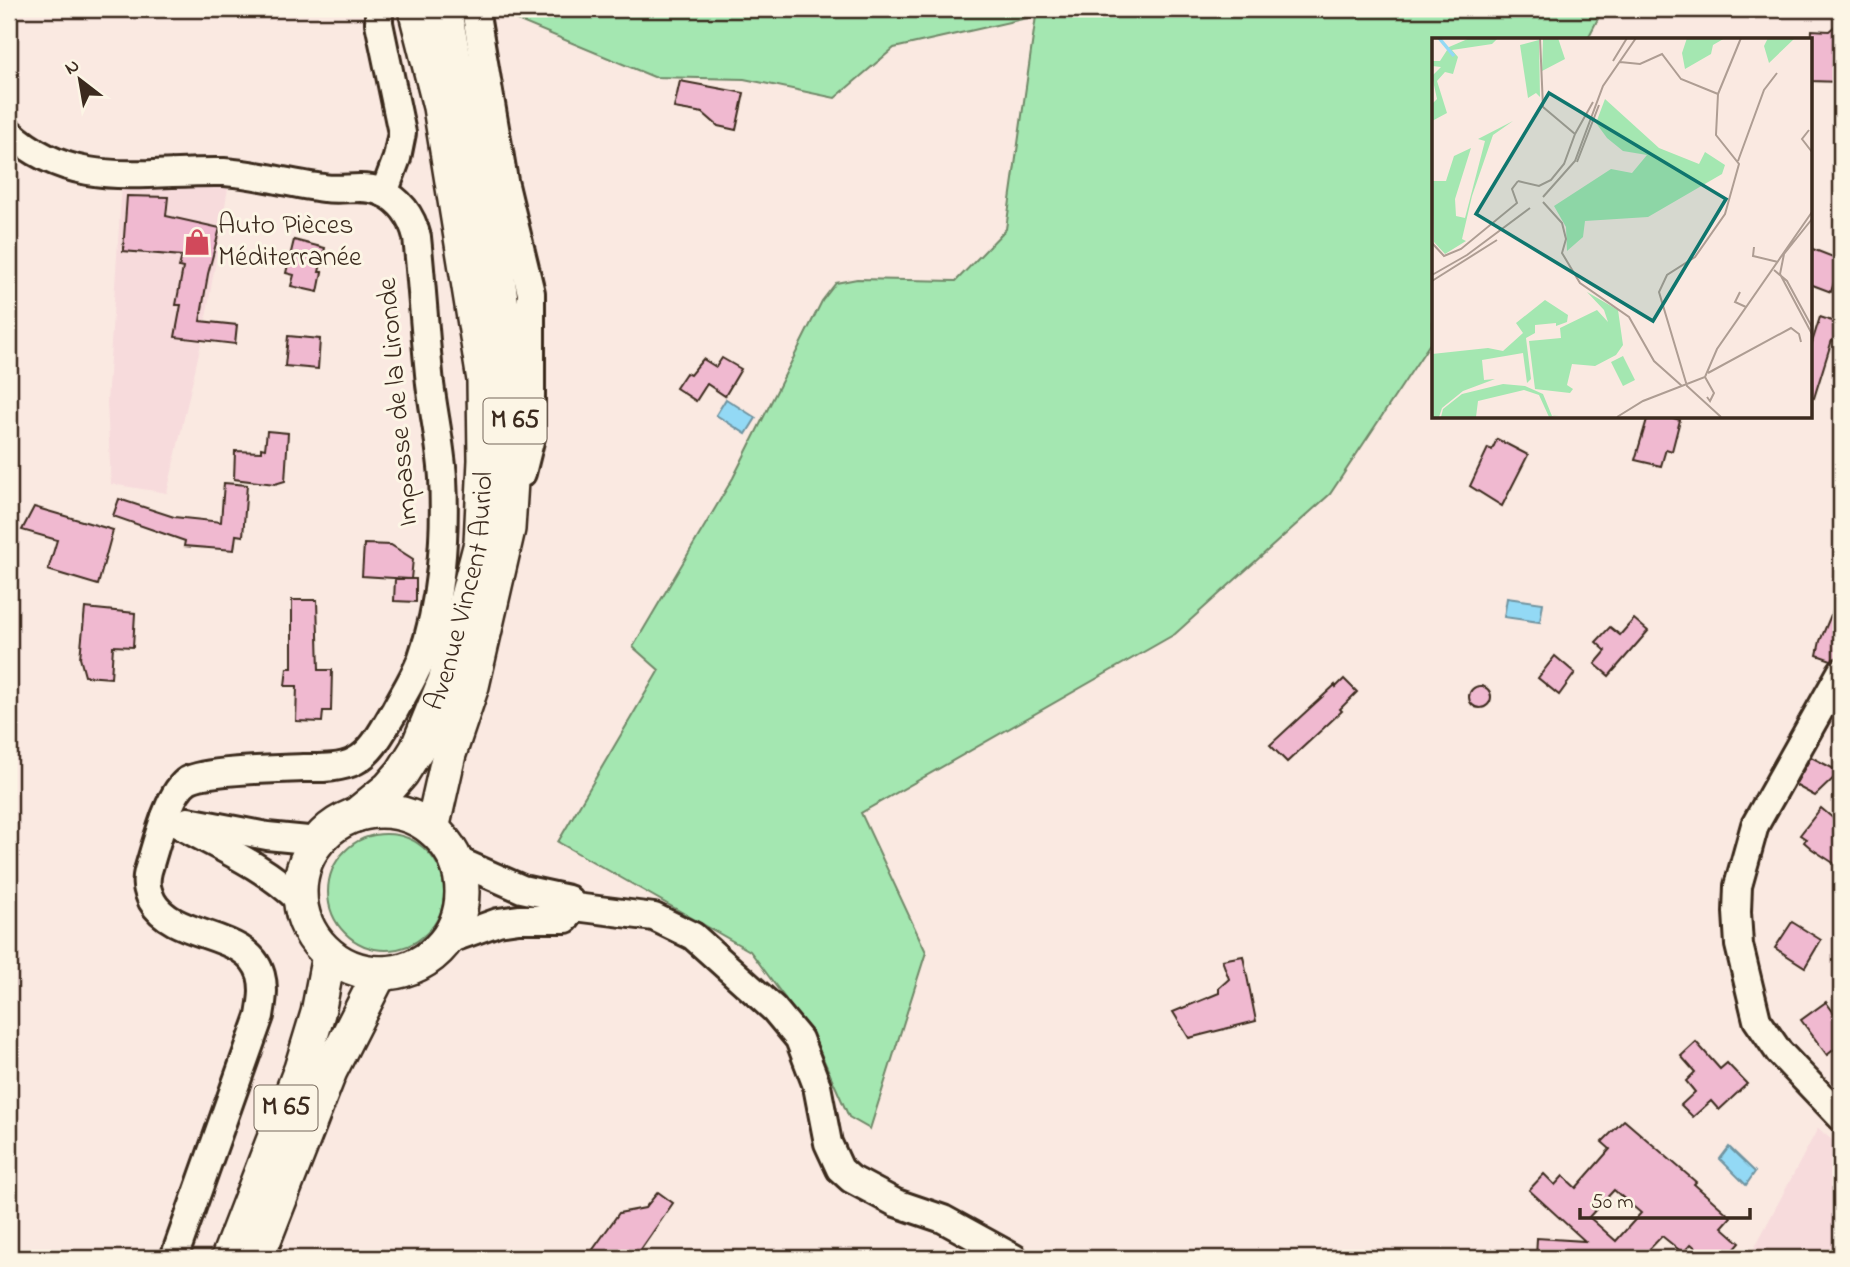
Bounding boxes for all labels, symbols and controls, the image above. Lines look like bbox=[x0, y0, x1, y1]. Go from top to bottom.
inset map bbox=[1432, 38, 1812, 418]
north arrow bbox=[46, 46, 116, 116]
text: N bbox=[60, 53, 85, 82]
place label: Auto Pièces Méditerranée bbox=[218, 206, 362, 279]
shop icon: Auto Pièces Méditerranée bbox=[182, 227, 212, 257]
street label: Impasse de la Lironde bbox=[368, 275, 430, 528]
road number: M 65 bbox=[484, 398, 546, 444]
street label: Avenue Vincent Auriol bbox=[414, 471, 505, 717]
road number: M 65 bbox=[254, 1086, 318, 1130]
scale bar bbox=[1580, 1176, 1750, 1220]
text: 50 m bbox=[1591, 1188, 1634, 1218]

